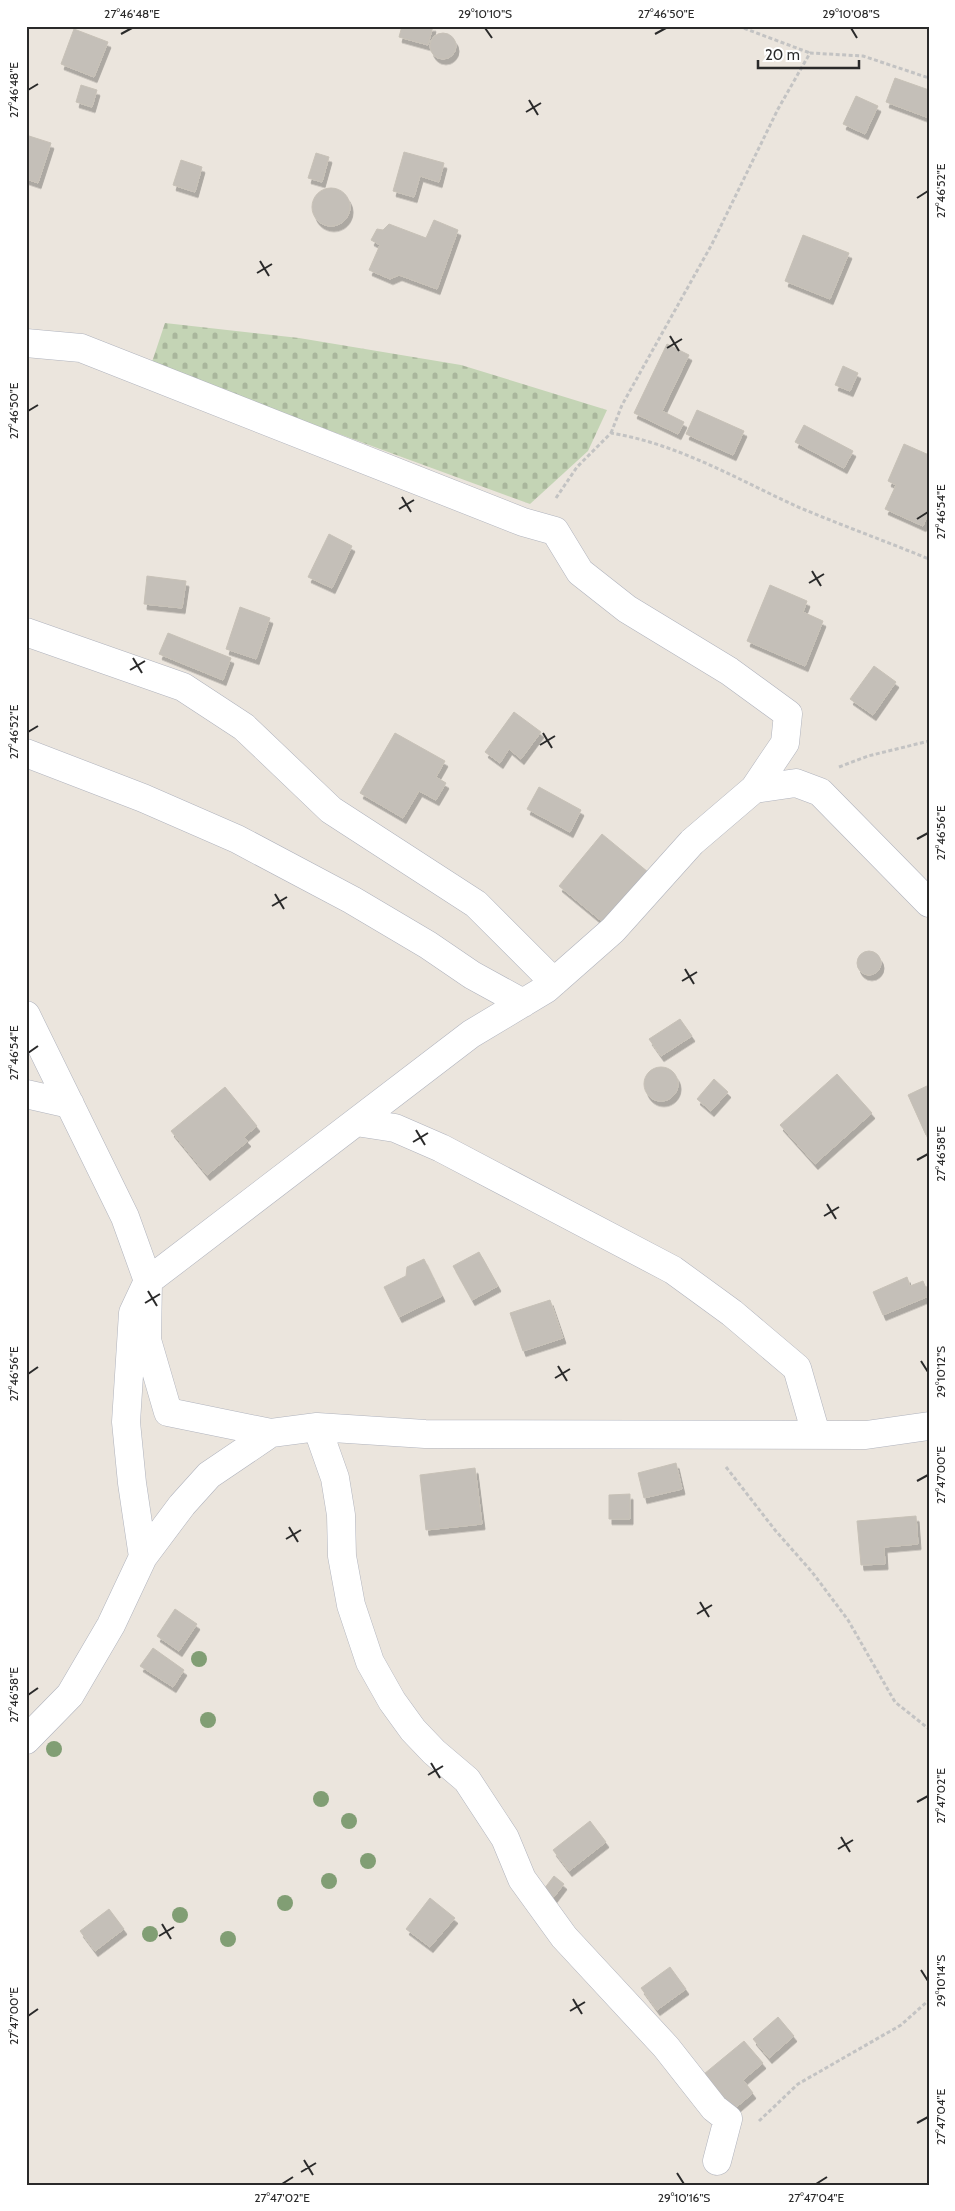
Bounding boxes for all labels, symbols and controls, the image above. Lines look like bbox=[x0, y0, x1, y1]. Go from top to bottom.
text: 27°46'48"E bbox=[104, 6, 160, 21]
text: 29°10'10"S bbox=[458, 6, 512, 21]
text: 27°46'50"E bbox=[638, 6, 695, 21]
text: 29°10'08"S bbox=[822, 6, 880, 21]
scale bar bbox=[758, 38, 859, 70]
text: 20 m bbox=[765, 46, 800, 64]
text: 27°46'48"E bbox=[6, 62, 21, 118]
text: 27°46'52"E bbox=[933, 163, 948, 218]
text: 27°46'50"E bbox=[6, 382, 21, 439]
text: 27°46'54"E bbox=[933, 484, 948, 540]
text: 27°46'52"E bbox=[6, 704, 21, 759]
text: 27°46'56"E bbox=[933, 805, 948, 861]
text: 27°46'54"E bbox=[6, 1025, 21, 1081]
text: 27°46'58"E bbox=[933, 1126, 948, 1182]
text: 27°46'56"E bbox=[6, 1346, 21, 1402]
text: 29°10'12"S bbox=[933, 1346, 948, 1398]
text: 27°47'00"E bbox=[933, 1446, 948, 1504]
text: 27°46'58"E bbox=[6, 1667, 21, 1723]
text: 27°47'02"E bbox=[933, 1768, 948, 1824]
text: 29°10'14"S bbox=[933, 1955, 948, 2007]
text: 27°47'00"E bbox=[6, 1987, 21, 2045]
text: 27°47'04"E bbox=[933, 2089, 948, 2145]
text: 27°47'02"E bbox=[254, 2190, 310, 2205]
text: 29°10'16"S bbox=[658, 2190, 710, 2205]
text: 27°47'04"E bbox=[788, 2190, 844, 2205]

